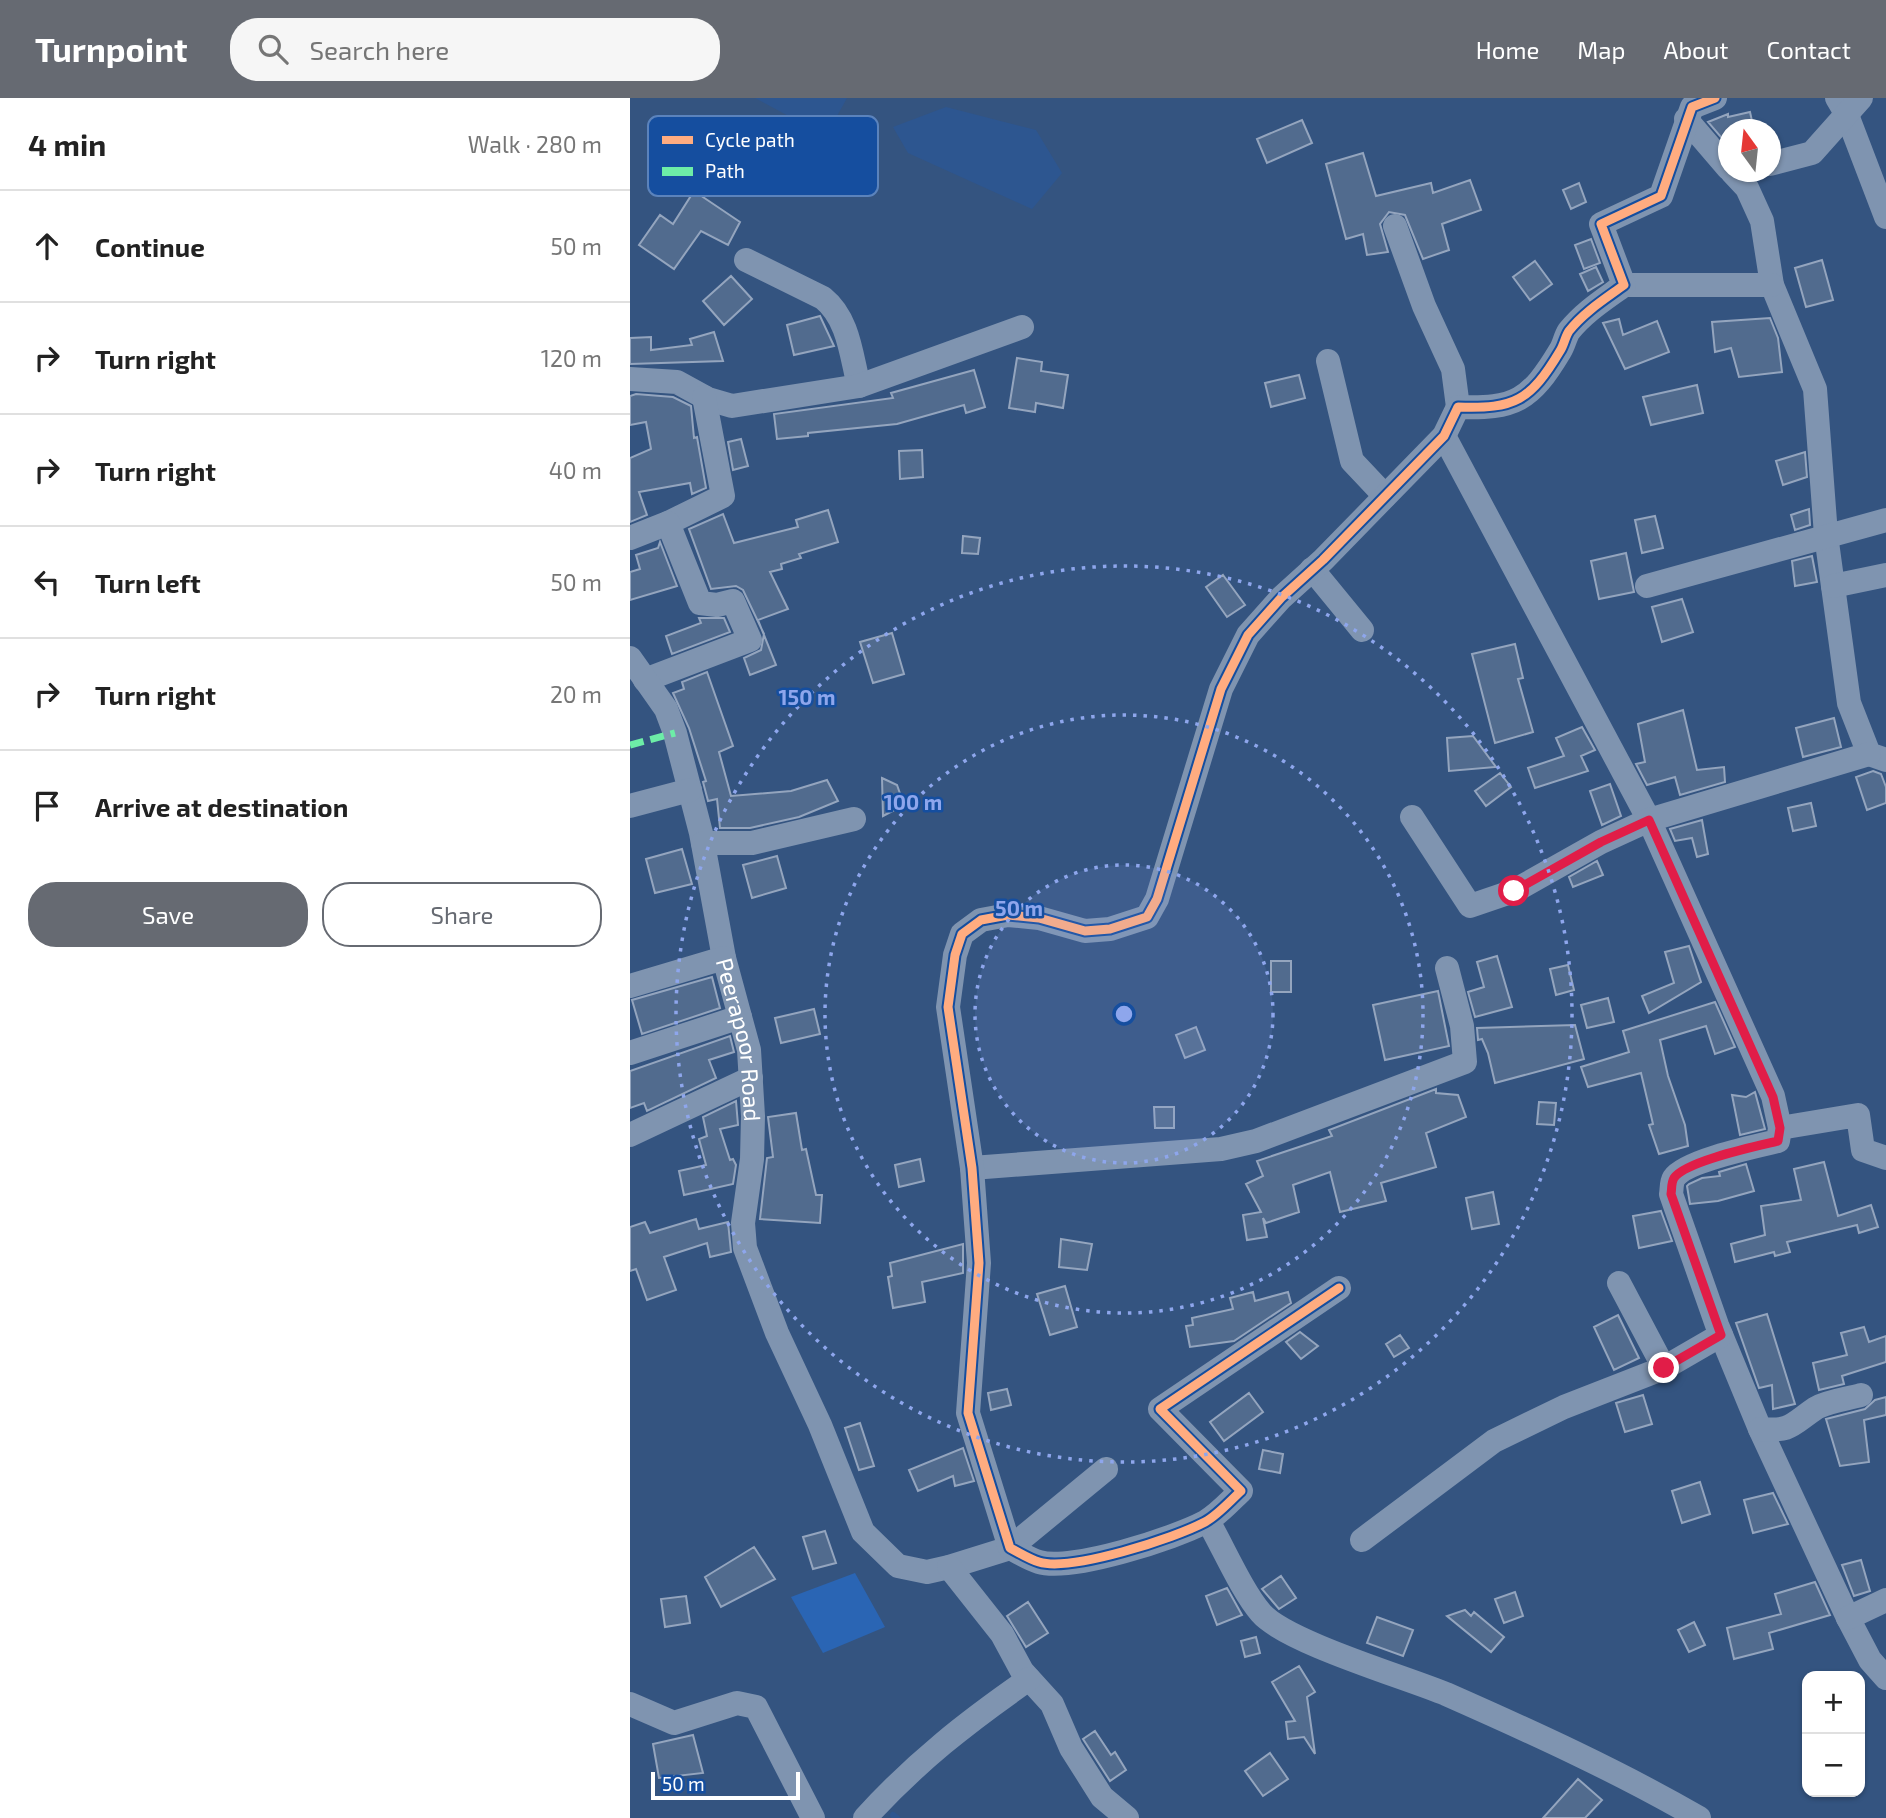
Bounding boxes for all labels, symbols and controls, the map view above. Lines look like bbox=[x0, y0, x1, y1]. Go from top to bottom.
search box bbox=[230, 18, 720, 81]
text: Turnpoint bbox=[35, 29, 188, 69]
icon: search bbox=[254, 30, 292, 68]
text: Search here bbox=[310, 34, 449, 65]
text: Home bbox=[1476, 35, 1539, 64]
text: Map bbox=[1577, 35, 1625, 64]
text: About bbox=[1663, 35, 1729, 64]
text: Contact bbox=[1767, 35, 1851, 64]
legend bbox=[648, 116, 878, 196]
north arrow bbox=[1718, 119, 1781, 182]
text: 4 min bbox=[28, 126, 106, 162]
text: Cycle path bbox=[705, 128, 795, 151]
text: Walk · 280 m bbox=[468, 130, 602, 158]
text: Path bbox=[705, 159, 745, 182]
icon: ahead bbox=[28, 227, 66, 265]
text: Continue bbox=[95, 231, 205, 262]
text: 50 m bbox=[551, 232, 602, 260]
icon: right bbox=[28, 339, 66, 377]
text: Turn right bbox=[95, 343, 216, 374]
text: 120 m bbox=[541, 344, 602, 372]
icon: right bbox=[28, 451, 66, 489]
text: Turn right bbox=[95, 455, 216, 486]
text: 40 m bbox=[549, 456, 602, 484]
icon: left bbox=[28, 563, 66, 601]
text: Turn left bbox=[95, 567, 201, 598]
text: 50 m bbox=[551, 568, 602, 596]
icon: right bbox=[28, 675, 66, 713]
text: Turn right bbox=[95, 679, 216, 710]
text: 20 m bbox=[550, 680, 602, 708]
text: 150 m bbox=[779, 684, 835, 709]
icon: arrive bbox=[28, 787, 66, 825]
text: 100 m bbox=[884, 789, 942, 814]
text: Arrive at destination bbox=[95, 791, 348, 822]
route start bbox=[1498, 875, 1529, 906]
button: Save bbox=[28, 882, 308, 947]
button: Share bbox=[322, 882, 602, 947]
text: 50 m bbox=[995, 895, 1043, 920]
street label: Peerapoor Road bbox=[711, 955, 767, 1122]
centre of rings bbox=[1112, 1002, 1136, 1026]
route end bbox=[1648, 1352, 1679, 1383]
map controls bbox=[1802, 1671, 1865, 1797]
button: + bbox=[1802, 1671, 1865, 1734]
button: − bbox=[1802, 1734, 1865, 1797]
scale bar bbox=[651, 1769, 800, 1801]
text: 50 m bbox=[662, 1772, 705, 1795]

